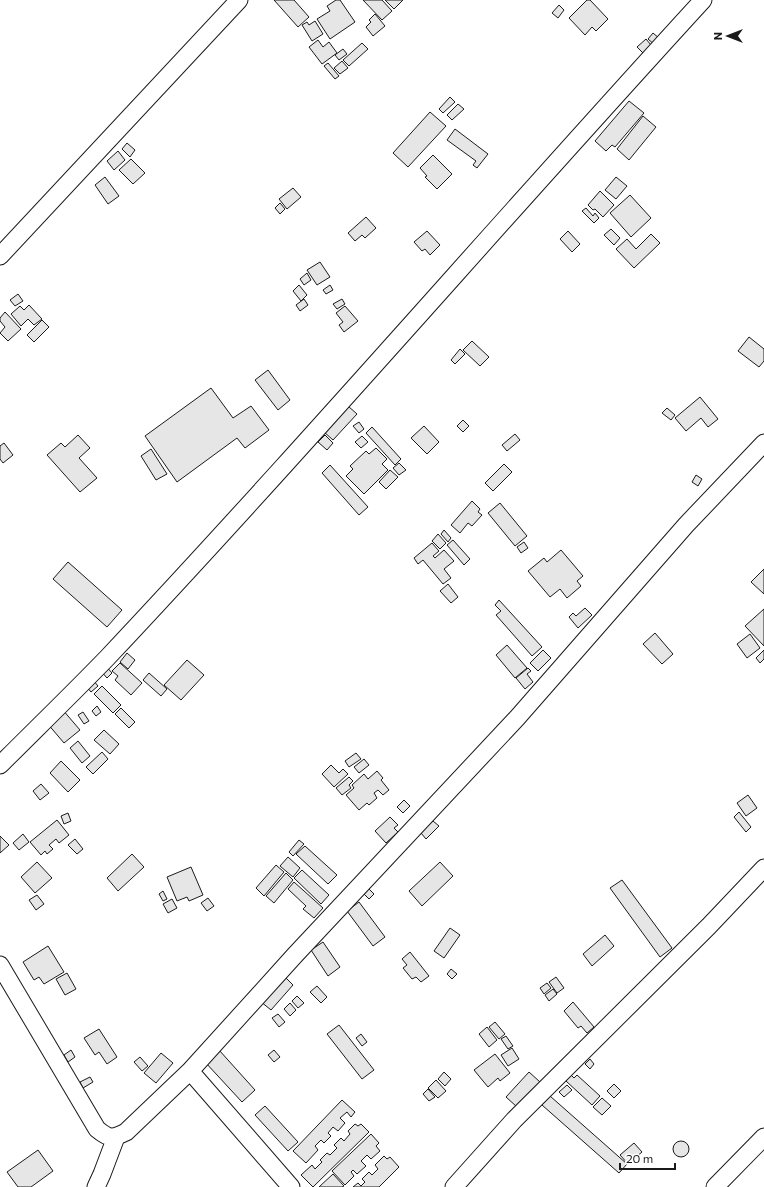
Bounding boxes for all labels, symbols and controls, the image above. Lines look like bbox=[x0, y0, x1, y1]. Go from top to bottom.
north arrow bbox=[708, 16, 748, 56]
text: N bbox=[711, 32, 724, 40]
scale bar bbox=[620, 1145, 675, 1171]
text: 20 m bbox=[626, 1151, 653, 1165]

